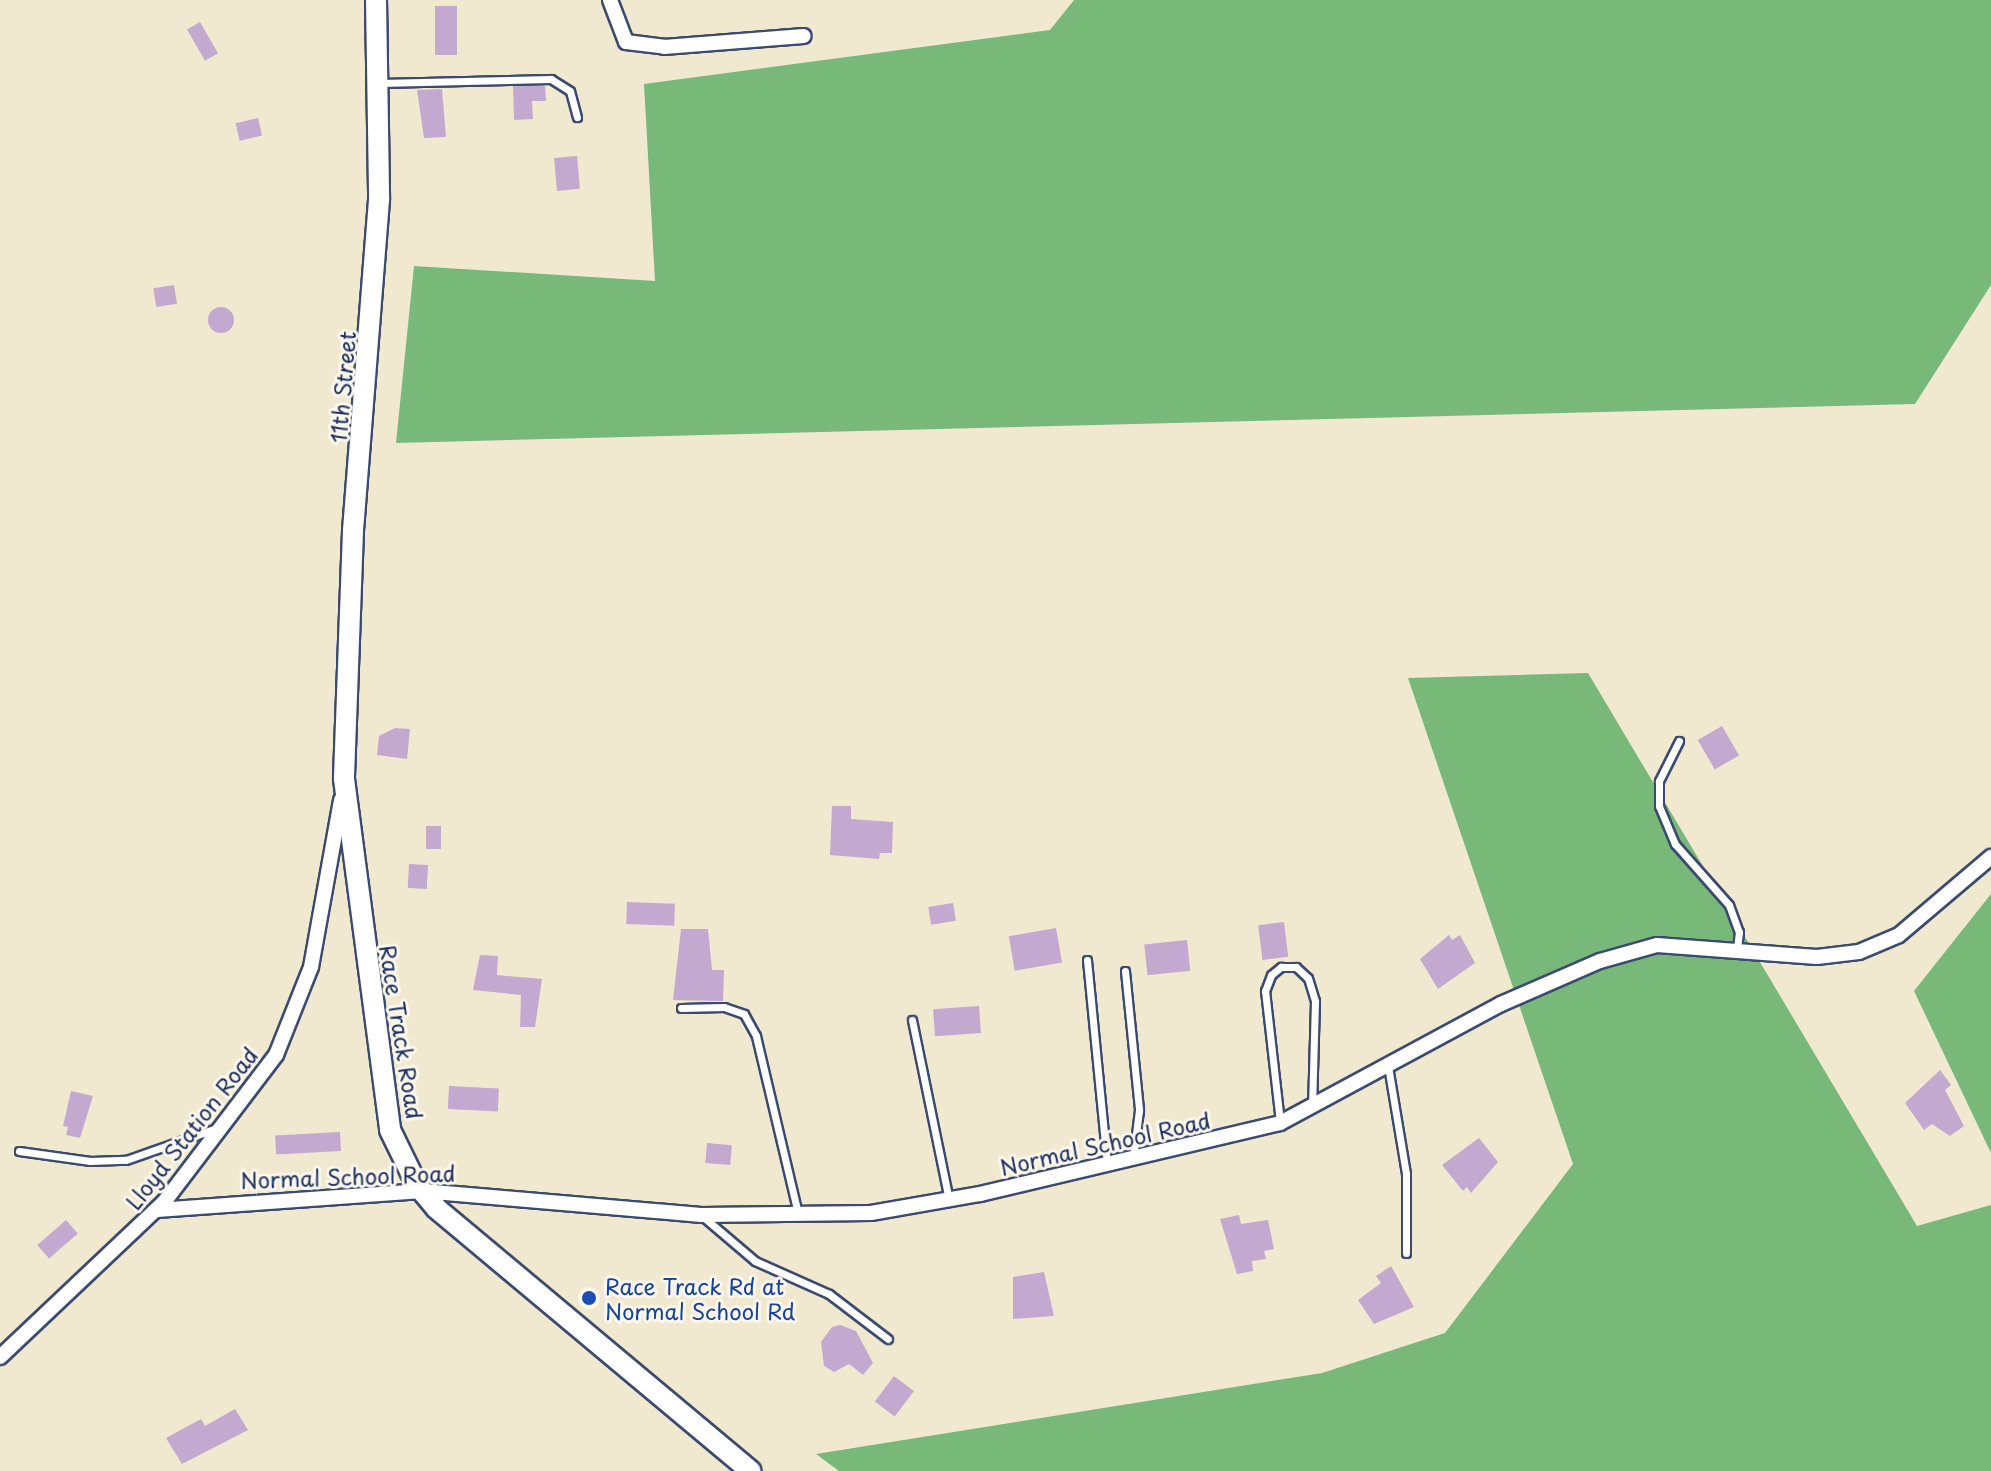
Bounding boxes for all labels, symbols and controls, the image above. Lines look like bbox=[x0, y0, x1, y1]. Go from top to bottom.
street label: 11th Street bbox=[324, 329, 360, 445]
street label: Race Track Road bbox=[375, 941, 429, 1123]
street label: Lloyd Station Road bbox=[119, 1042, 263, 1214]
street label: Normal School Road bbox=[997, 1106, 1213, 1180]
street label: Normal School Road bbox=[240, 1159, 456, 1193]
place label: Race Track Rd at Normal School Rd bbox=[605, 1272, 796, 1324]
marker: Race Track Rd at Normal School Rd bbox=[580, 1289, 598, 1307]

